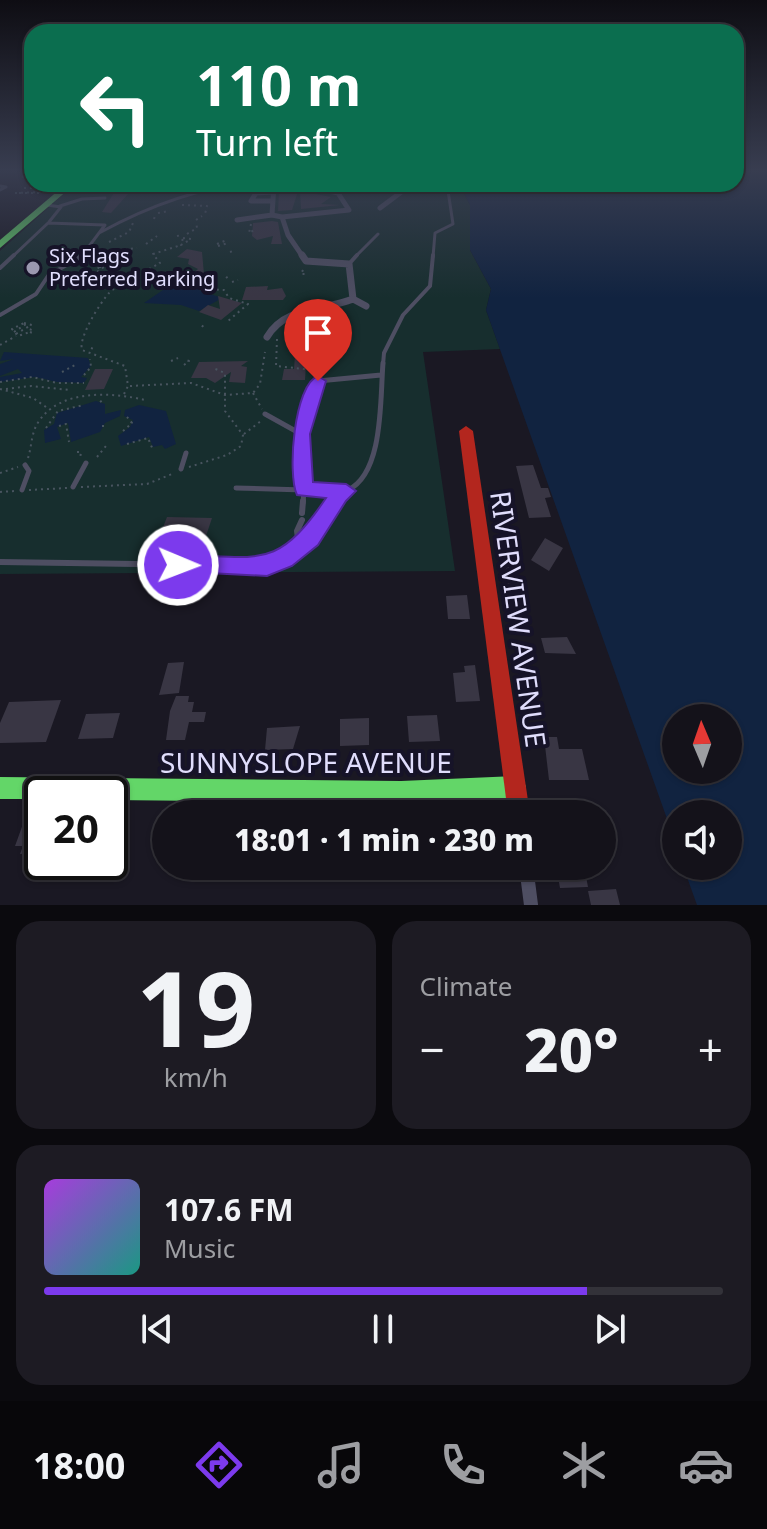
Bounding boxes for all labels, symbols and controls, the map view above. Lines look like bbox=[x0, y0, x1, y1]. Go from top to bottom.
text: 110 m bbox=[196, 46, 361, 122]
icon: left bbox=[64, 56, 168, 160]
text: Turn left bbox=[196, 118, 338, 167]
place label: Six Flags Preferred Parking bbox=[49, 242, 215, 292]
marker: Six Flags Preferred Parking bbox=[24, 259, 42, 277]
pin bbox=[284, 299, 352, 381]
icon: arrive bbox=[296, 311, 340, 355]
street label: RIVERVIEW AVENUE bbox=[482, 488, 556, 749]
position arrow bbox=[136, 523, 220, 607]
north arrow bbox=[662, 704, 742, 784]
map controls bbox=[662, 704, 742, 880]
street label: SUNNYSLOPE AVENUE bbox=[160, 743, 452, 781]
speed limit sign: 20 bbox=[24, 776, 128, 880]
button: sound bbox=[662, 800, 742, 880]
text: 18:01 · 1 min · 230 m bbox=[234, 819, 534, 860]
text: 19 bbox=[136, 936, 255, 1077]
text: Climate bbox=[420, 968, 512, 1004]
text: 20° bbox=[524, 1008, 619, 1090]
text: − bbox=[420, 1019, 445, 1079]
text: + bbox=[698, 1019, 723, 1079]
text: km/h bbox=[164, 1059, 228, 1095]
text: 107.6 FM bbox=[164, 1189, 294, 1230]
text: Music bbox=[164, 1230, 235, 1266]
icon: previous bbox=[135, 1307, 179, 1351]
icon: pause bbox=[361, 1307, 405, 1351]
icon: next bbox=[588, 1307, 632, 1351]
icon: directions bbox=[191, 1437, 247, 1493]
icon: music bbox=[313, 1437, 369, 1493]
icon: phone bbox=[435, 1437, 491, 1493]
icon: climate bbox=[556, 1437, 612, 1493]
icon: car bbox=[678, 1437, 734, 1493]
text: 18:00 bbox=[33, 1441, 125, 1490]

